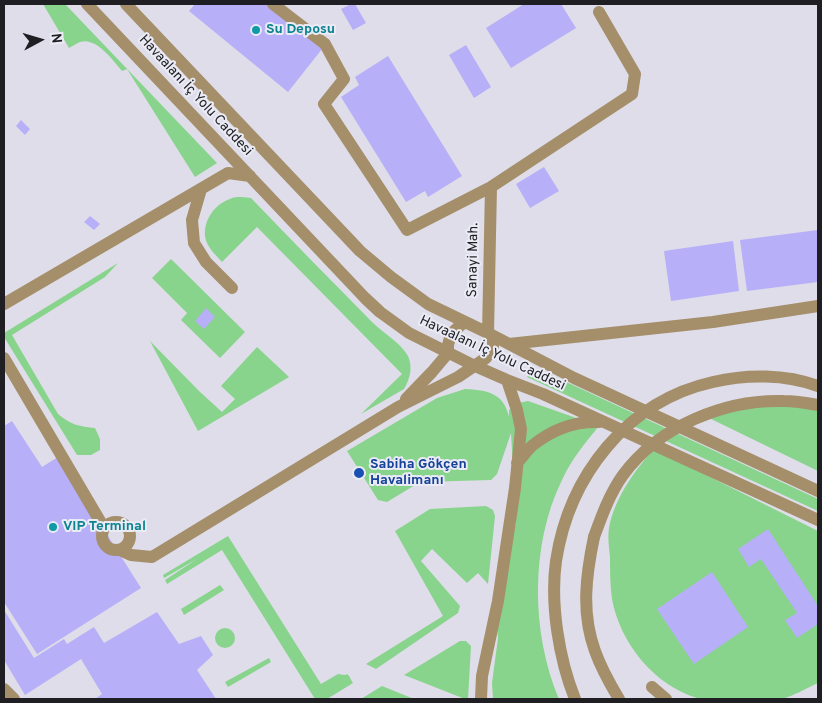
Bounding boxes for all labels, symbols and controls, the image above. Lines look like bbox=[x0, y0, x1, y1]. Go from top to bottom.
north arrow bbox=[15, 15, 65, 65]
place label: Su Deposu bbox=[266, 22, 335, 38]
marker: Su Deposu bbox=[250, 24, 262, 36]
text: N bbox=[46, 32, 64, 44]
street label: Havaalanı İç Yolu Caddesi bbox=[135, 32, 255, 160]
street label: Sanayi Mah. bbox=[465, 222, 483, 298]
street label: Havaalanı İç Yolu Caddesi bbox=[416, 313, 568, 395]
place label: Sabiha Gökçen Havalimanı bbox=[370, 457, 467, 490]
marker: Sabiha Gökçen Havalimanı bbox=[352, 466, 366, 480]
place label: VIP Terminal bbox=[63, 519, 146, 535]
marker: VIP Terminal bbox=[47, 521, 59, 533]

